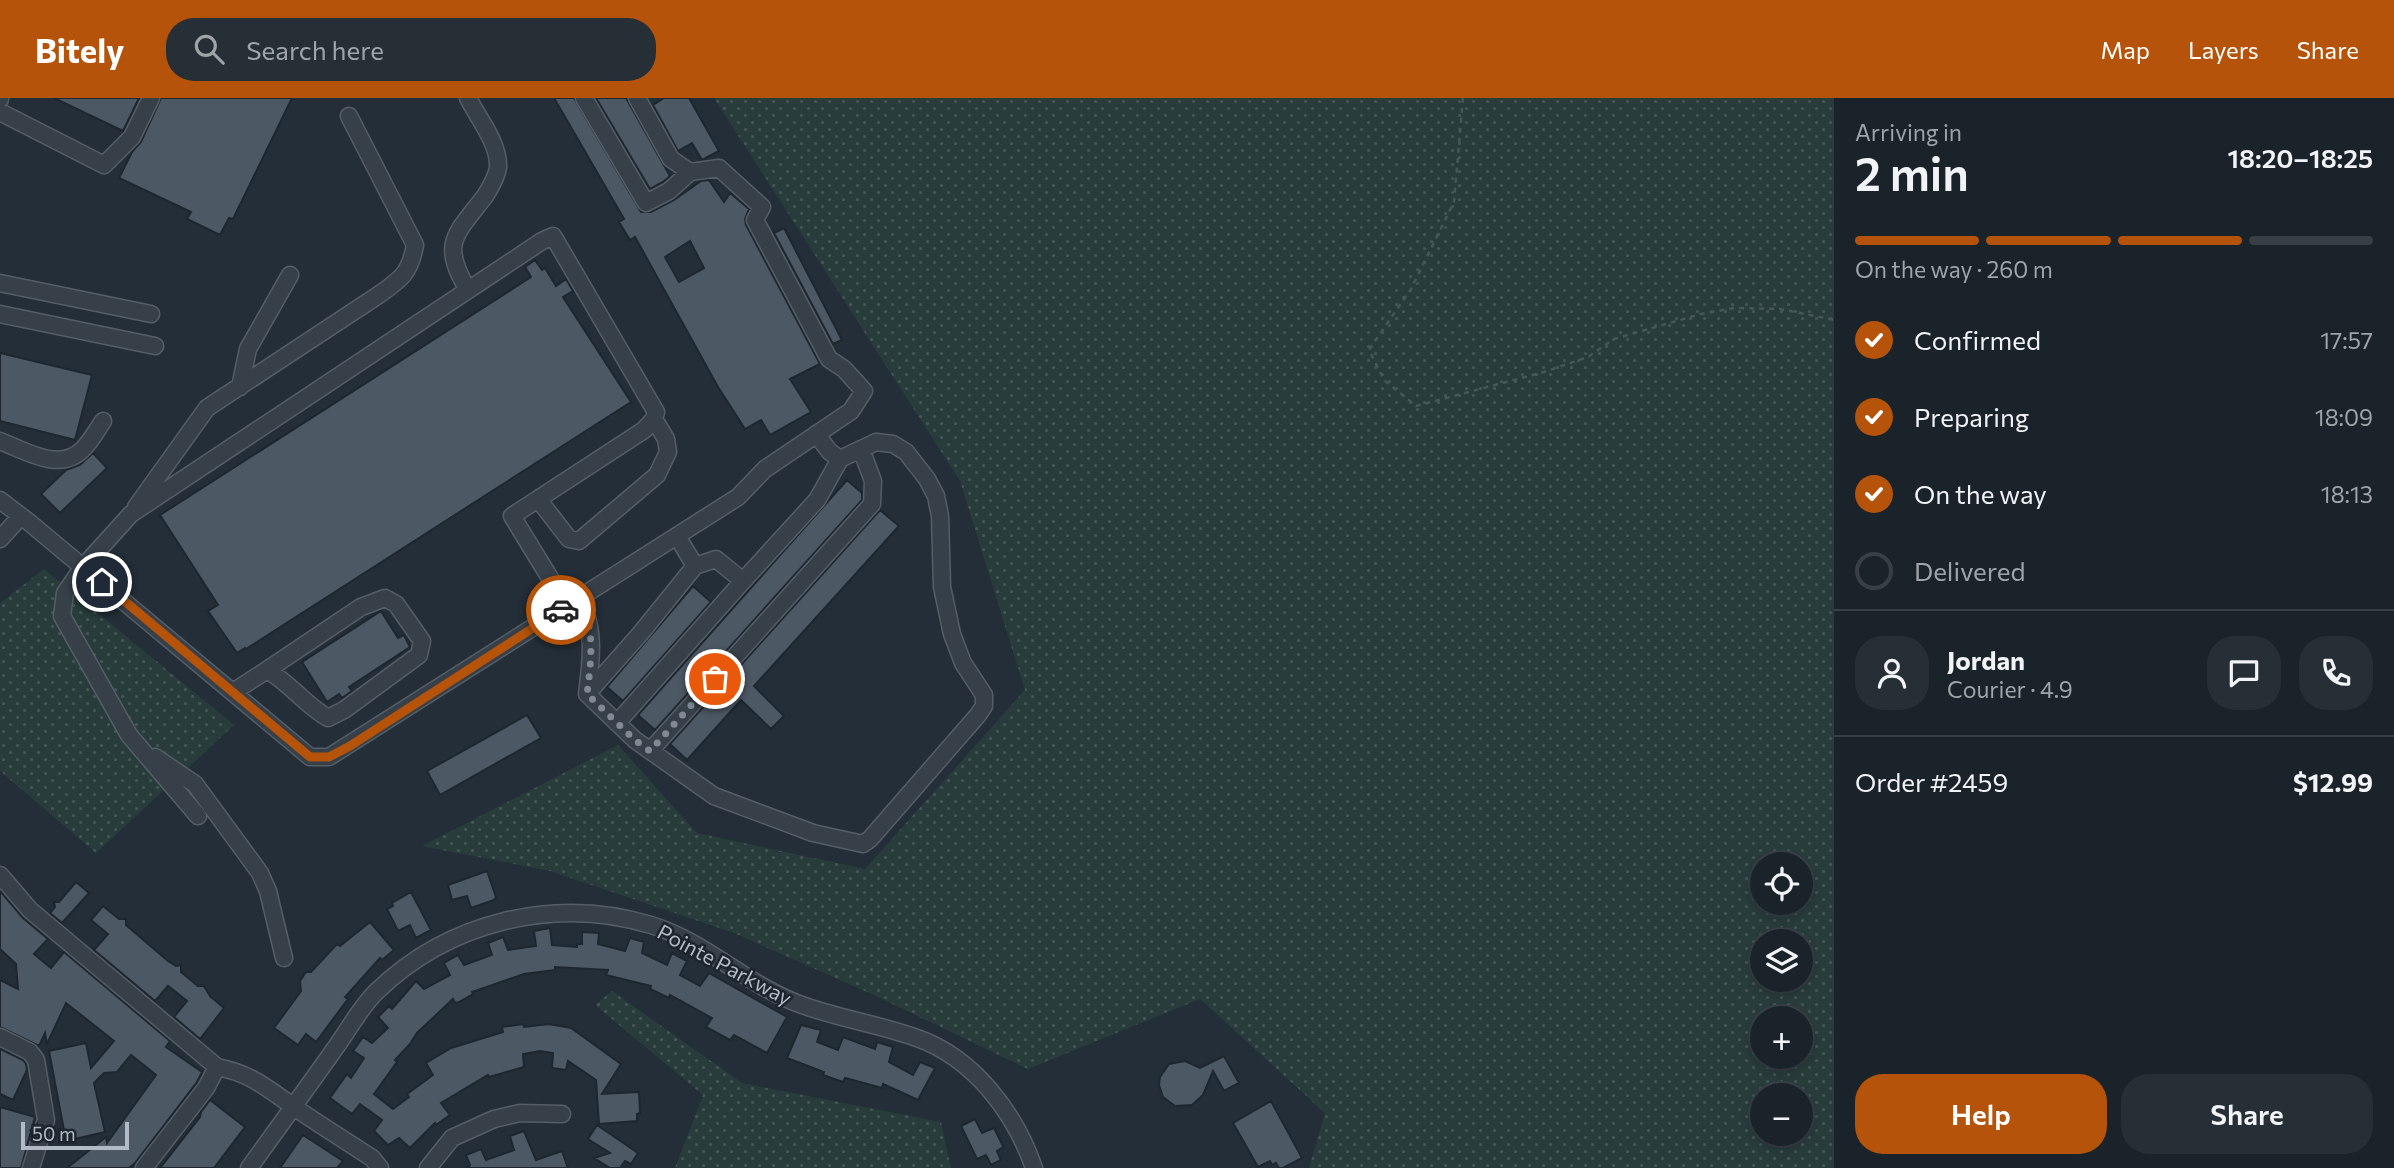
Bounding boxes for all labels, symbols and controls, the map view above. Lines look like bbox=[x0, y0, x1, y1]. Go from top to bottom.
search box bbox=[166, 18, 656, 81]
text: Bitely bbox=[35, 29, 124, 70]
icon: search bbox=[190, 30, 228, 68]
text: Search here bbox=[246, 34, 384, 65]
text: Map bbox=[2101, 35, 2150, 64]
text: Layers bbox=[2188, 35, 2259, 64]
text: Share bbox=[2297, 35, 2359, 64]
text: Arriving in bbox=[1855, 118, 1962, 146]
text: 18:20–18:25 bbox=[2227, 142, 2373, 173]
text: 2 min bbox=[1855, 144, 1969, 200]
text: On the way · 260 m bbox=[1855, 255, 2053, 283]
icon: check bbox=[1855, 321, 1893, 359]
text: Confirmed bbox=[1914, 324, 2041, 355]
text: 17:57 bbox=[2320, 326, 2373, 354]
icon: check bbox=[1855, 398, 1893, 436]
text: Preparing bbox=[1914, 401, 2029, 432]
text: 18:09 bbox=[2315, 403, 2373, 431]
icon: check bbox=[1855, 475, 1893, 513]
text: On the way bbox=[1914, 478, 2047, 509]
text: 18:13 bbox=[2321, 480, 2373, 508]
pin bbox=[72, 552, 132, 612]
text: Delivered bbox=[1914, 555, 2025, 586]
icon: home bbox=[83, 563, 121, 601]
courier bbox=[526, 575, 596, 645]
icon: car bbox=[542, 591, 580, 629]
button: person bbox=[1855, 636, 1929, 710]
button: chat bbox=[2207, 636, 2281, 710]
button: phone bbox=[2299, 636, 2373, 710]
text: Jordan bbox=[1947, 644, 2025, 675]
pin bbox=[685, 649, 745, 709]
icon: bag bbox=[696, 660, 734, 698]
text: Courier · 4.9 bbox=[1947, 675, 2073, 703]
text: Order #2459 bbox=[1855, 766, 2008, 797]
text: $12.99 bbox=[2293, 766, 2373, 797]
map controls bbox=[1750, 852, 1813, 1146]
button: locate bbox=[1750, 852, 1813, 915]
street label: Pointe Parkway bbox=[654, 918, 797, 1010]
button: layers bbox=[1750, 929, 1813, 992]
button: + bbox=[1750, 1006, 1813, 1069]
button: Help bbox=[1855, 1074, 2107, 1154]
button: Share bbox=[2121, 1074, 2373, 1154]
button: − bbox=[1750, 1083, 1813, 1146]
scale bar bbox=[21, 1119, 130, 1151]
text: 50 m bbox=[32, 1122, 76, 1145]

